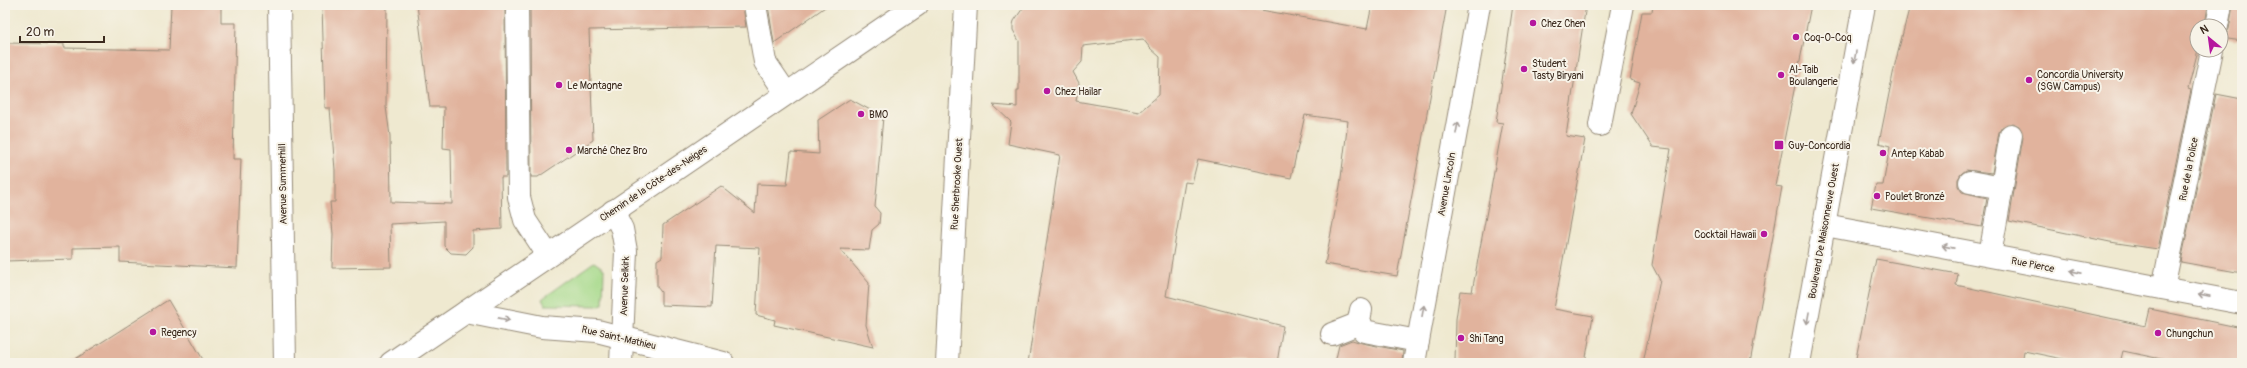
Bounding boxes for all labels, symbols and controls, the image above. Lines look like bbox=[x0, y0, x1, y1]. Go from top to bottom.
scale bar bbox=[20, 18, 104, 44]
marker: Chez Chen bbox=[1528, 18, 1538, 28]
place label: Chez Chen bbox=[1541, 18, 1586, 30]
north arrow bbox=[2189, 18, 2229, 58]
text: N bbox=[2198, 22, 2211, 37]
text: 20 m bbox=[26, 25, 55, 40]
marker: Coq-O-Coq bbox=[1791, 32, 1801, 42]
place label: Coq-O-Coq bbox=[1804, 32, 1852, 44]
one-way arrow bbox=[1850, 50, 1858, 63]
place label: Student Tasty Biryani bbox=[1532, 58, 1584, 82]
marker: Student Tasty Biryani bbox=[1519, 64, 1529, 74]
place label: Al-Taib Boulangerie bbox=[1789, 64, 1838, 88]
place label: Concordia University (SGW Campus) bbox=[2037, 69, 2124, 93]
marker: Al-Taib Boulangerie bbox=[1776, 70, 1786, 80]
marker: Concordia University (SGW Campus) bbox=[2024, 75, 2034, 85]
marker: Le Montagne bbox=[554, 80, 564, 90]
place label: Le Montagne bbox=[567, 80, 622, 92]
marker: Chez Hailar bbox=[1042, 86, 1052, 96]
place label: Chez Hailar bbox=[1055, 86, 1102, 98]
marker: BMO bbox=[856, 109, 866, 119]
place label: BMO bbox=[869, 109, 888, 121]
one-way arrow bbox=[1453, 122, 1461, 135]
street label: Rue de la Police bbox=[2177, 136, 2201, 202]
street label: Rue Sherbrooke Ouest bbox=[949, 137, 965, 230]
marker: Guy-Concordia bbox=[1773, 139, 1785, 151]
place label: Guy-Concordia bbox=[1788, 140, 1851, 152]
street label: Avenue Summerhill bbox=[276, 143, 290, 225]
street label: Chemin de la Côte-des-Neiges bbox=[598, 143, 710, 224]
marker: Marché Chez Bro bbox=[564, 145, 574, 155]
place label: Marché Chez Bro bbox=[577, 145, 648, 157]
marker: Antep Kabab bbox=[1878, 148, 1888, 158]
place label: Antep Kabab bbox=[1891, 148, 1944, 160]
street label: Avenue Lincoln bbox=[1435, 151, 1459, 217]
street label: Boulevard De Maisonneuve Ouest bbox=[1806, 162, 1842, 300]
marker: Poulet Bronzé bbox=[1872, 191, 1882, 201]
place label: Poulet Bronzé bbox=[1885, 191, 1945, 203]
place label: Cocktail Hawaii bbox=[1694, 229, 1756, 241]
marker: Cocktail Hawaii bbox=[1759, 229, 1769, 239]
one-way arrow bbox=[1942, 243, 1955, 251]
street label: Avenue Selkirk bbox=[618, 255, 632, 316]
street label: Rue Pierce bbox=[2010, 255, 2055, 275]
one-way arrow bbox=[2070, 267, 2083, 275]
one-way arrow bbox=[2198, 291, 2211, 299]
one-way arrow bbox=[1419, 305, 1427, 318]
one-way arrow bbox=[1803, 311, 1811, 324]
one-way arrow bbox=[497, 315, 510, 323]
street label: Rue Saint-Mathieu bbox=[580, 324, 657, 352]
marker: Regency bbox=[148, 327, 158, 337]
place label: Regency bbox=[161, 327, 197, 339]
marker: Chungchun bbox=[2153, 328, 2163, 338]
place label: Chungchun bbox=[2166, 328, 2213, 340]
marker: Shi Tang bbox=[1456, 333, 1466, 343]
place label: Shi Tang bbox=[1469, 333, 1504, 345]

